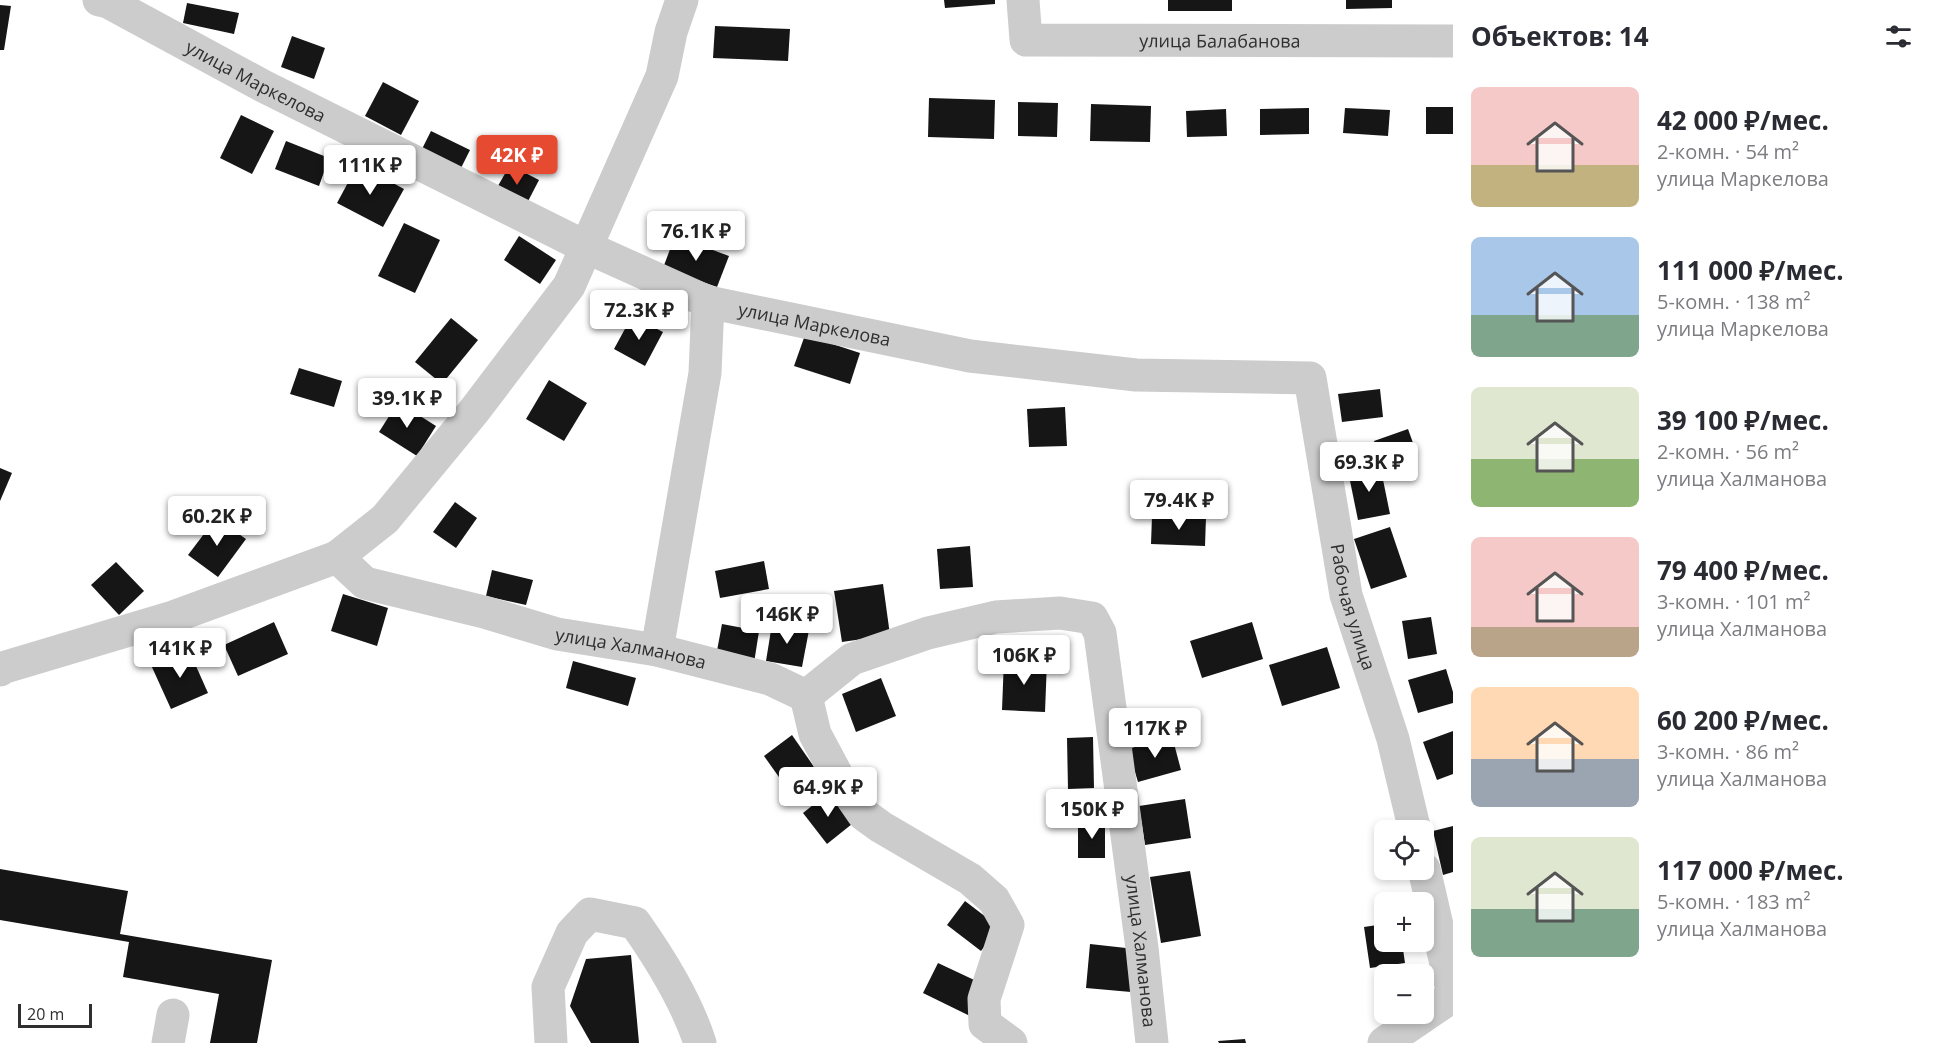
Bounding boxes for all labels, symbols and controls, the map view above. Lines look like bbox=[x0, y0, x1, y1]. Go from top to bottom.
text: Объектов: 14 bbox=[1471, 18, 1649, 54]
icon: filters bbox=[1882, 20, 1915, 53]
street label: улица Балабанова bbox=[1139, 28, 1301, 53]
street label: улица Маркелова bbox=[182, 34, 330, 127]
text: 42 000 ₽/мес. bbox=[1657, 102, 1829, 138]
icon: home bbox=[1519, 111, 1591, 183]
pin: 42K ₽ bbox=[475, 135, 559, 186]
text: 2-комн. · 54 m² bbox=[1657, 138, 1799, 165]
text: 42K ₽ bbox=[491, 141, 544, 168]
pin: 111K ₽ bbox=[321, 145, 419, 196]
text: 111K ₽ bbox=[338, 151, 402, 178]
text: улица Маркелова bbox=[1657, 165, 1829, 192]
pin: 76.1K ₽ bbox=[641, 211, 751, 262]
text: 76.1K ₽ bbox=[661, 217, 731, 244]
text: 111 000 ₽/мес. bbox=[1657, 252, 1844, 288]
icon: home bbox=[1519, 261, 1591, 333]
text: 5-комн. · 138 m² bbox=[1657, 288, 1810, 315]
pin: 72.3K ₽ bbox=[584, 290, 694, 341]
text: 72.3K ₽ bbox=[604, 296, 674, 323]
street label: улица Маркелова bbox=[736, 297, 893, 351]
text: улица Маркелова bbox=[1657, 315, 1829, 342]
pin: 39.1K ₽ bbox=[352, 378, 462, 429]
text: 39.1K ₽ bbox=[372, 384, 442, 411]
text: 39 100 ₽/мес. bbox=[1657, 402, 1829, 438]
icon: home bbox=[1519, 411, 1591, 483]
text: 2-комн. · 56 m² bbox=[1657, 438, 1799, 465]
pin: 69.3K ₽ bbox=[1314, 442, 1424, 493]
text: 69.3K ₽ bbox=[1334, 448, 1404, 475]
text: улица Халманова bbox=[1657, 465, 1827, 492]
pin: 79.4K ₽ bbox=[1124, 480, 1234, 531]
text: 79.4K ₽ bbox=[1144, 486, 1214, 513]
pin: 60.2K ₽ bbox=[162, 496, 272, 547]
text: 60.2K ₽ bbox=[182, 502, 252, 529]
street label: Рабочая улица bbox=[1326, 542, 1382, 673]
text: 79 400 ₽/мес. bbox=[1657, 552, 1829, 588]
icon: home bbox=[1519, 561, 1591, 633]
text: 3-комн. · 101 m² bbox=[1657, 588, 1810, 615]
pin: 146K ₽ bbox=[738, 594, 836, 645]
text: 146K ₽ bbox=[755, 600, 819, 627]
text: улица Халманова bbox=[1657, 615, 1827, 642]
street label: улица Халманова bbox=[554, 622, 709, 674]
pin: 141K ₽ bbox=[131, 628, 229, 679]
text: 141K ₽ bbox=[148, 634, 212, 661]
pin: 106K ₽ bbox=[975, 635, 1073, 686]
text: 106K ₽ bbox=[992, 641, 1056, 668]
text: 60 200 ₽/мес. bbox=[1657, 702, 1829, 738]
pin: 117K ₽ bbox=[1106, 708, 1204, 759]
icon: home bbox=[1519, 711, 1591, 783]
text: 117K ₽ bbox=[1123, 714, 1187, 741]
text: 3-комн. · 86 m² bbox=[1657, 738, 1799, 765]
text: улица Халманова bbox=[1657, 765, 1827, 792]
pin: 64.9K ₽ bbox=[773, 767, 883, 818]
text: 64.9K ₽ bbox=[793, 773, 863, 800]
pin: 150K ₽ bbox=[1043, 789, 1141, 840]
text: 150K ₽ bbox=[1060, 795, 1124, 822]
map controls bbox=[1374, 820, 1434, 1024]
button: locate bbox=[1374, 820, 1434, 880]
text: 117 000 ₽/мес. bbox=[1657, 852, 1844, 888]
icon: home bbox=[1519, 861, 1591, 933]
street label: улица Халманова bbox=[1120, 873, 1162, 1028]
text: 5-комн. · 183 m² bbox=[1657, 888, 1810, 915]
button: + bbox=[1374, 892, 1434, 952]
text: улица Халманова bbox=[1657, 915, 1827, 942]
button: − bbox=[1374, 964, 1434, 1024]
scale bar bbox=[18, 1001, 92, 1028]
text: 20 m bbox=[27, 1003, 64, 1025]

